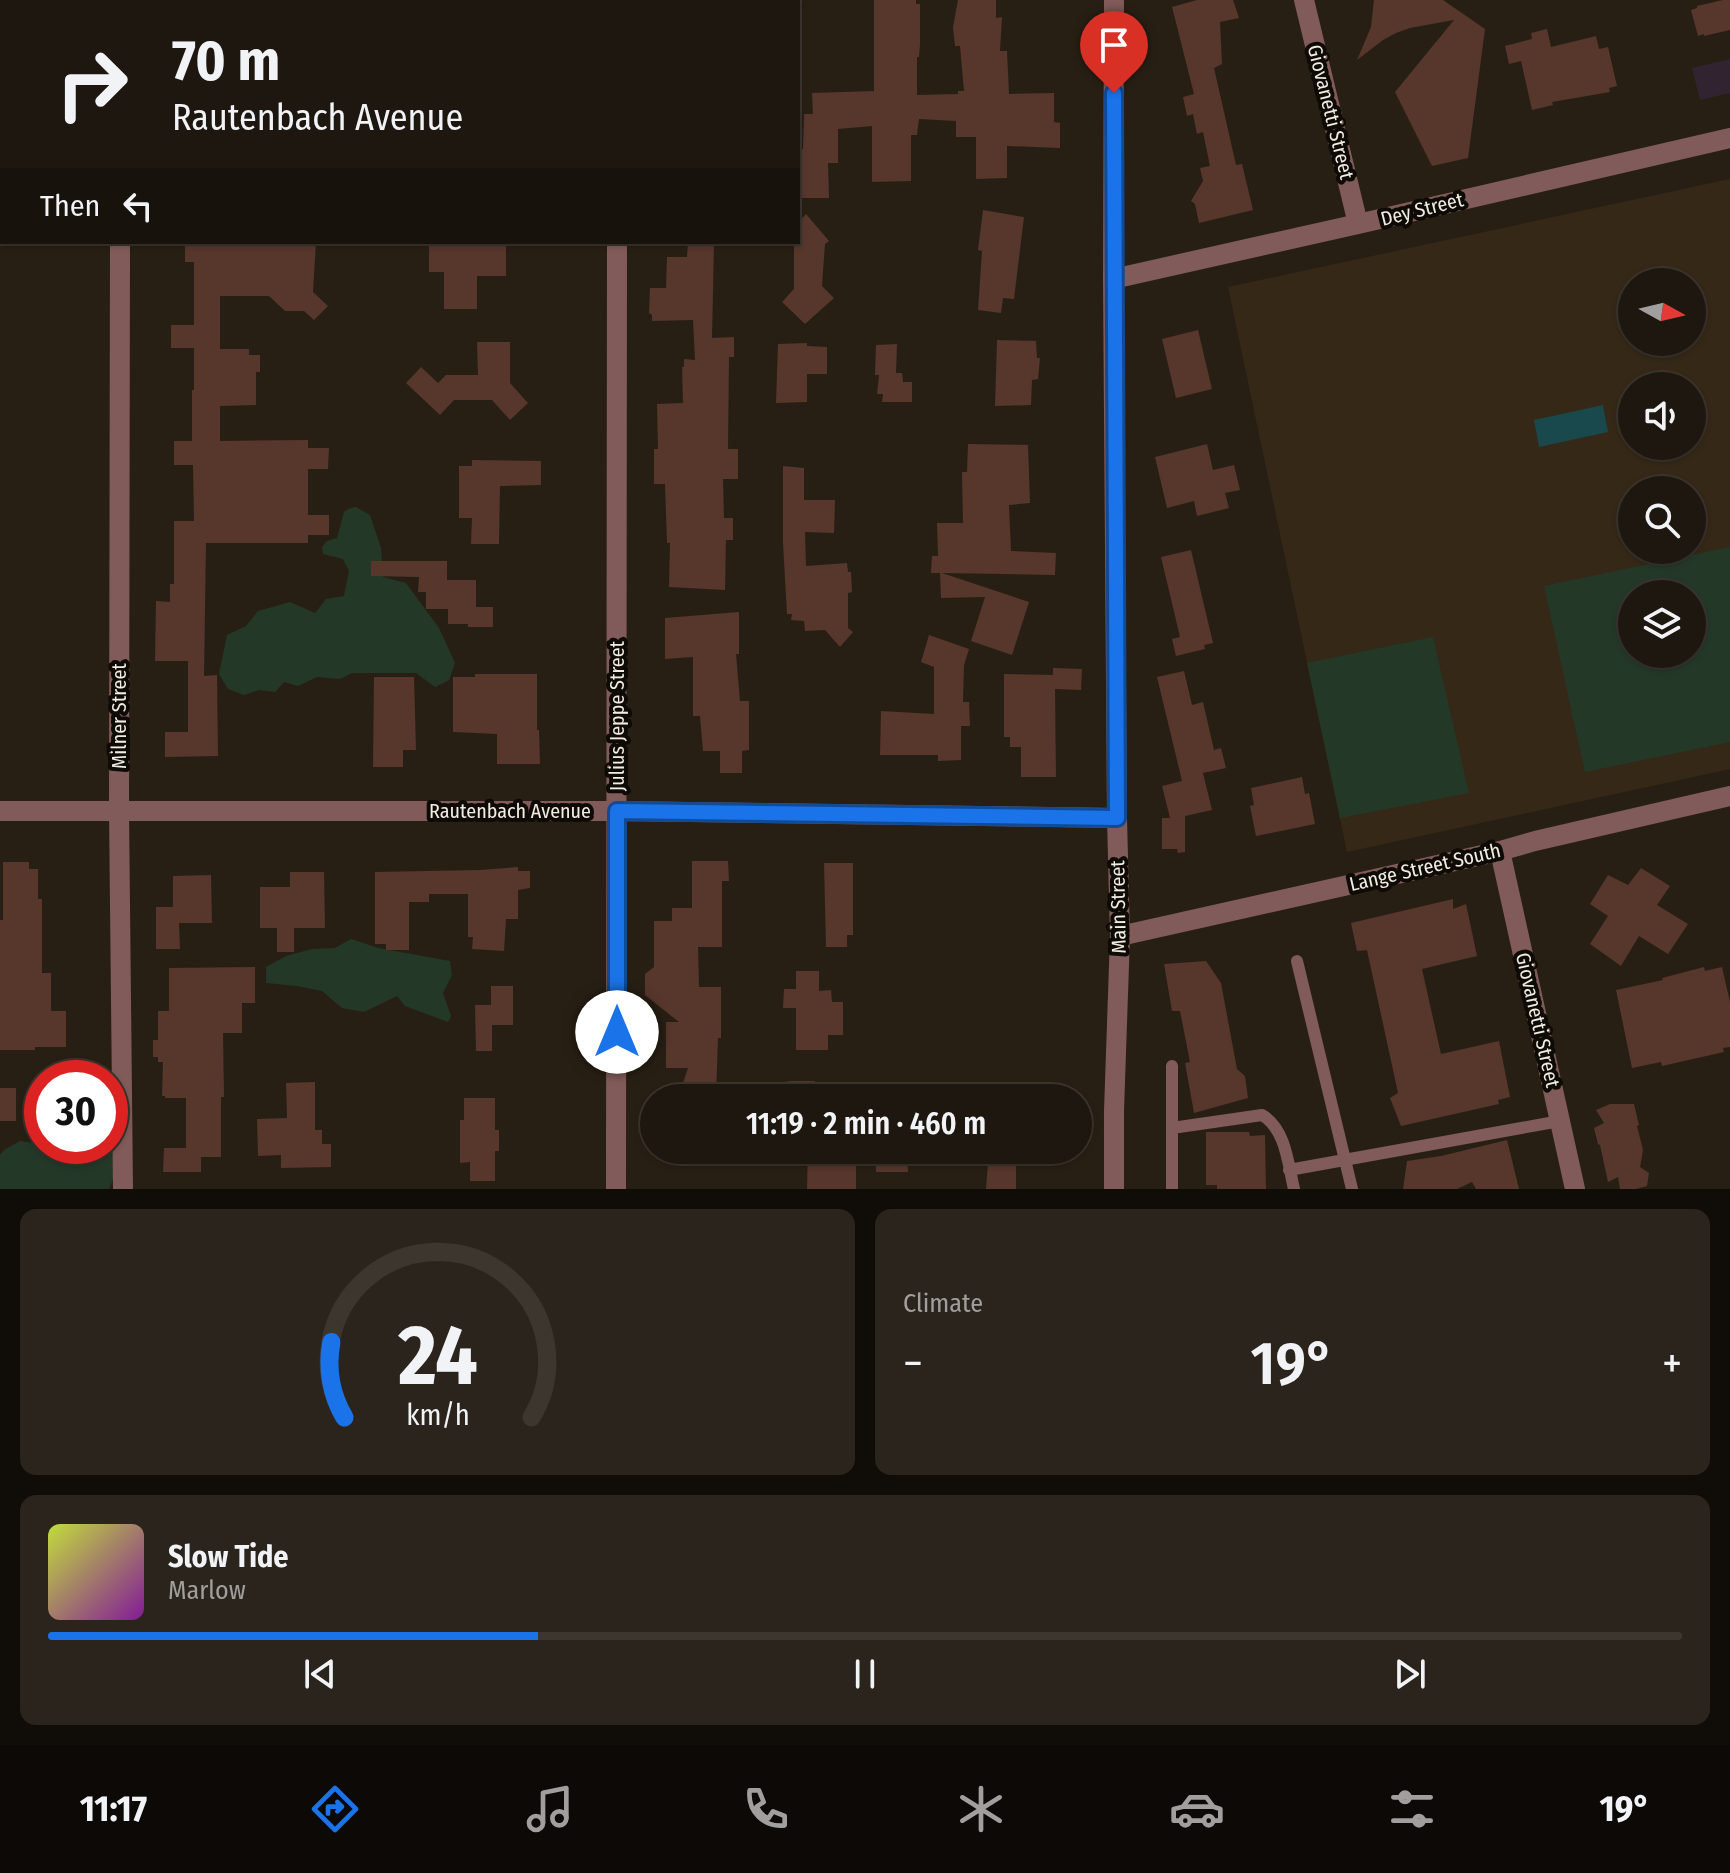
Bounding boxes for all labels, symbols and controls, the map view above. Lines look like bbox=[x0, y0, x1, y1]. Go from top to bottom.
pin bbox=[1080, 11, 1148, 93]
icon: arrive bbox=[1092, 23, 1136, 67]
text: 70 m bbox=[172, 28, 280, 95]
icon: right bbox=[40, 32, 144, 136]
street label: Giovanetti Street bbox=[1303, 42, 1359, 182]
text: Rautenbach Avenue bbox=[172, 96, 463, 140]
icon: left bbox=[116, 184, 160, 228]
street label: Dey Street bbox=[1378, 187, 1466, 231]
text: Then bbox=[40, 188, 100, 224]
north arrow bbox=[1618, 268, 1706, 356]
map controls bbox=[1618, 268, 1706, 668]
button: sound bbox=[1618, 372, 1706, 460]
button: search bbox=[1618, 476, 1706, 564]
button: layers bbox=[1618, 580, 1706, 668]
street label: Julius Jeppe Street bbox=[605, 640, 629, 791]
street label: Milner Street bbox=[107, 663, 131, 769]
street label: Rautenbach Avenue bbox=[429, 799, 591, 823]
street label: Lange Street South bbox=[1347, 838, 1503, 896]
street label: Main Street bbox=[1105, 860, 1131, 954]
street label: Giovanetti Street bbox=[1511, 950, 1565, 1090]
position arrow bbox=[575, 990, 659, 1074]
speed limit sign: 30 bbox=[24, 1060, 128, 1164]
text: 11:19 · 2 min · 460 m bbox=[746, 1106, 986, 1142]
text: Climate bbox=[903, 1288, 983, 1319]
text: 24 bbox=[397, 1306, 477, 1406]
text: 19° bbox=[1251, 1328, 1334, 1400]
text: − bbox=[903, 1337, 923, 1390]
text: + bbox=[1662, 1337, 1682, 1390]
text: km/h bbox=[406, 1398, 469, 1433]
text: Slow Tide bbox=[168, 1539, 289, 1575]
text: Marlow bbox=[168, 1575, 246, 1606]
icon: previous bbox=[298, 1652, 342, 1696]
icon: pause bbox=[843, 1652, 887, 1696]
icon: next bbox=[1388, 1652, 1432, 1696]
icon: directions bbox=[307, 1781, 363, 1837]
icon: music bbox=[522, 1781, 578, 1837]
icon: phone bbox=[738, 1781, 794, 1837]
icon: climate bbox=[953, 1781, 1009, 1837]
icon: car bbox=[1169, 1781, 1225, 1837]
icon: filters bbox=[1384, 1781, 1440, 1837]
text: 11:17 bbox=[80, 1787, 147, 1831]
text: 19° bbox=[1600, 1787, 1650, 1831]

